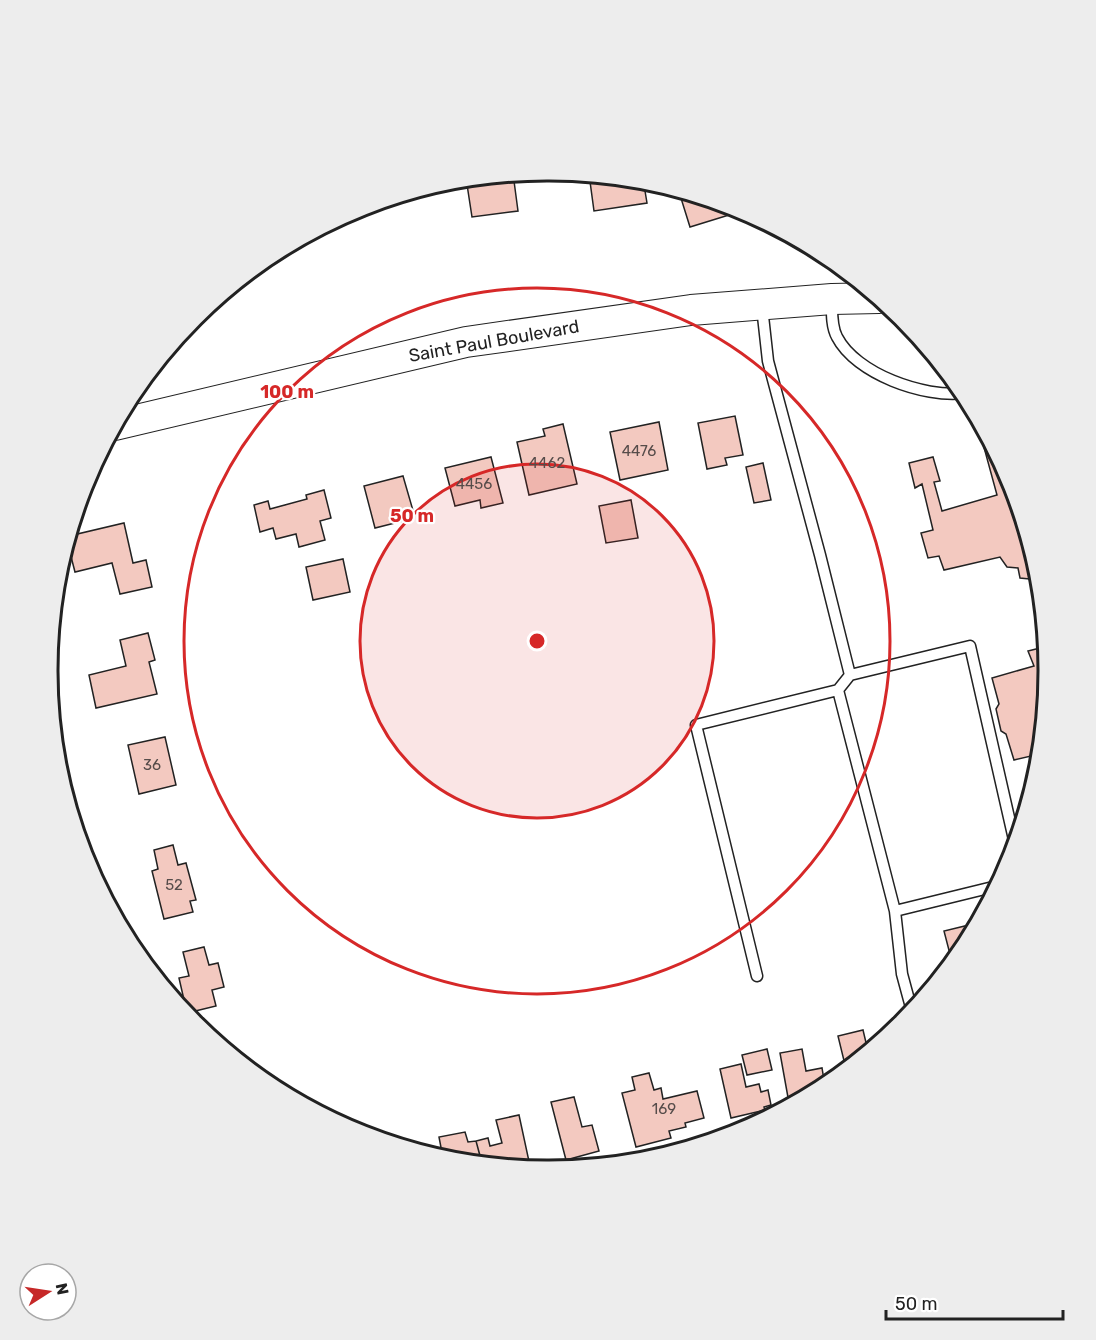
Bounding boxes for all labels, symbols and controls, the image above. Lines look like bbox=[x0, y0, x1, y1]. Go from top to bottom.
street label: Saint Paul Boulevard bbox=[407, 315, 581, 367]
text: 100 m bbox=[260, 381, 314, 403]
house number: 4476 bbox=[622, 442, 656, 460]
house number: 4462 bbox=[529, 454, 565, 472]
house number: 4456 bbox=[456, 475, 492, 493]
text: 50 m bbox=[390, 505, 434, 527]
centre of rings bbox=[527, 631, 547, 651]
house number: 36 bbox=[143, 756, 161, 774]
house number: 52 bbox=[165, 876, 183, 894]
house number: 169 bbox=[652, 1100, 676, 1118]
north arrow bbox=[18, 1262, 78, 1322]
text: N bbox=[52, 1281, 73, 1297]
scale bar bbox=[886, 1283, 1063, 1321]
text: 50 m bbox=[895, 1293, 938, 1315]

